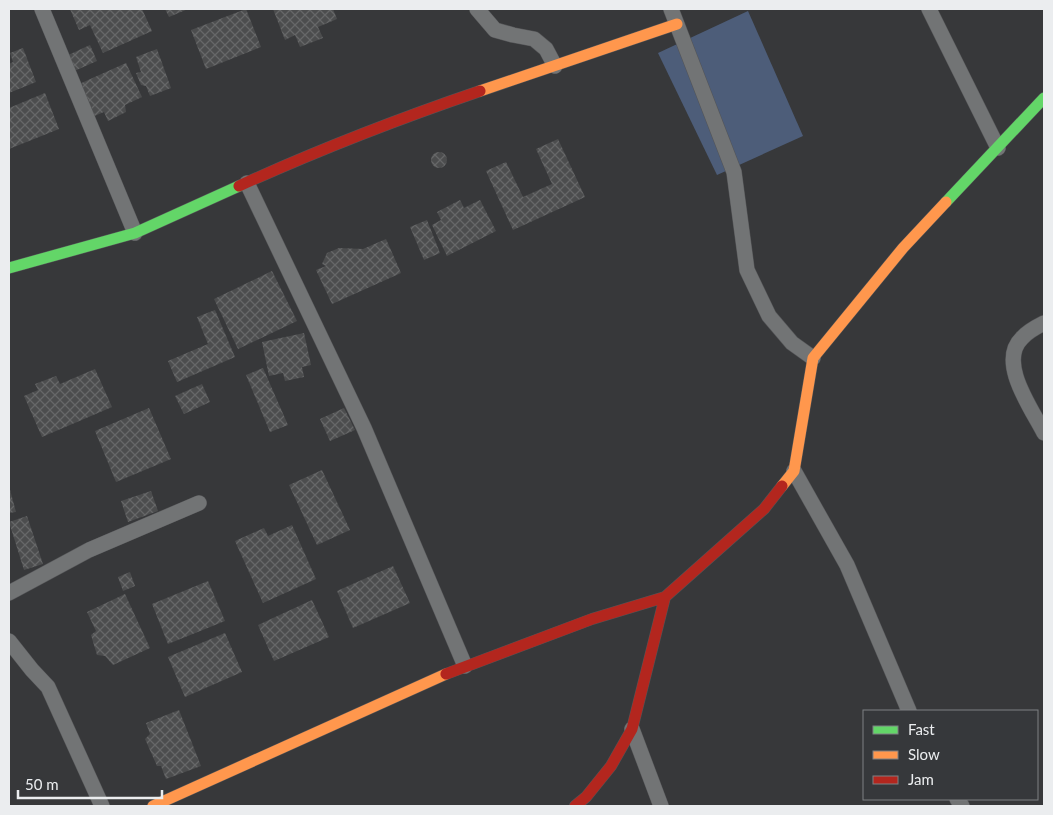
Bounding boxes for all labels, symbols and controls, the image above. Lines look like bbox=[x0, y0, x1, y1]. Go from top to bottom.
legend bbox=[863, 710, 1038, 800]
text: Fast bbox=[908, 720, 935, 738]
text: Slow bbox=[908, 745, 940, 763]
scale bar bbox=[18, 768, 161, 800]
text: Jam bbox=[908, 770, 934, 788]
text: 50 m bbox=[25, 775, 59, 793]

